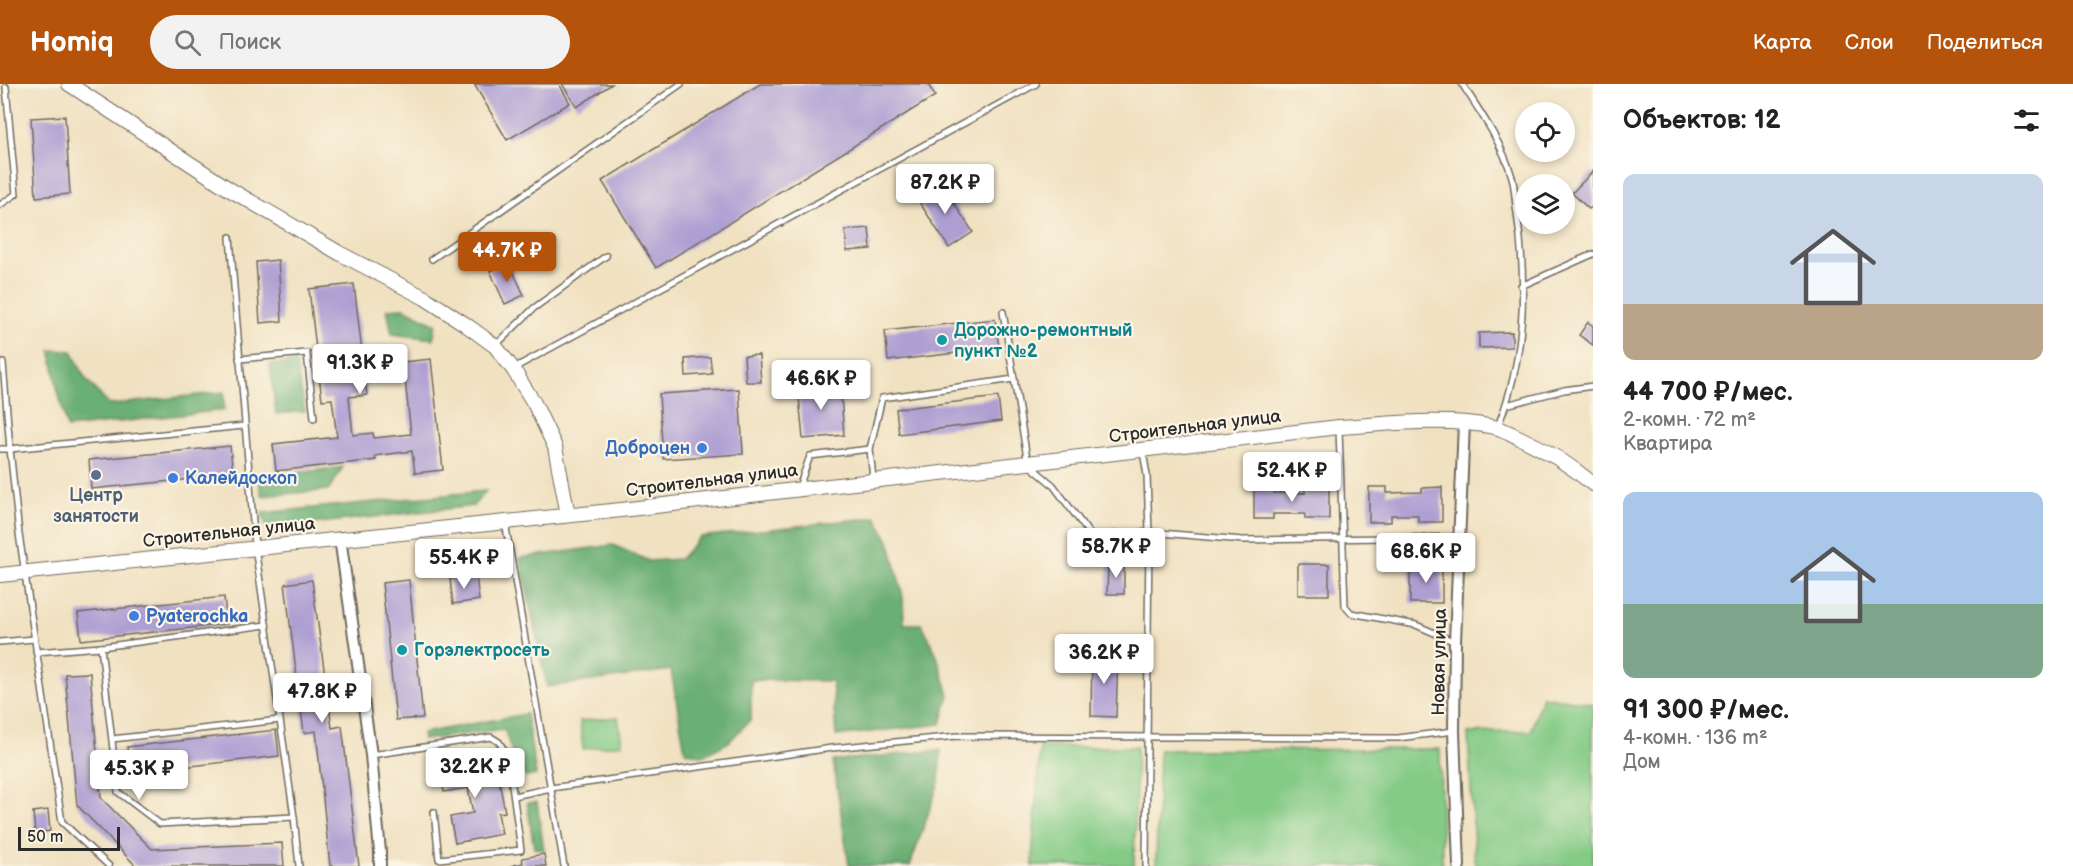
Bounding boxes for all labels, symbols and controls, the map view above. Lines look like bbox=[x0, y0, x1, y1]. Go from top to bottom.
search box bbox=[150, 15, 570, 69]
text: Homiq bbox=[30, 26, 114, 59]
icon: search bbox=[171, 26, 204, 59]
text: Поиск bbox=[219, 29, 281, 56]
text: Карта bbox=[1753, 30, 1812, 55]
text: Слои bbox=[1845, 30, 1894, 55]
text: Поделиться bbox=[1927, 30, 2043, 55]
map controls bbox=[1515, 102, 1575, 234]
button: locate bbox=[1515, 102, 1575, 162]
icon: filters bbox=[2010, 104, 2043, 137]
text: Объектов: 12 bbox=[1623, 105, 1781, 136]
pin: 87.2K ₽ bbox=[890, 164, 1000, 215]
text: 87.2K ₽ bbox=[910, 171, 980, 195]
button: layers bbox=[1515, 174, 1575, 234]
icon: home bbox=[1779, 213, 1887, 321]
pin: 44.7K ₽ bbox=[452, 232, 562, 283]
text: 44.7K ₽ bbox=[472, 239, 542, 263]
place label: Дорожно-ремонтный пункт №2 bbox=[954, 320, 1132, 362]
marker: Дорожно-ремонтный пункт №2 bbox=[935, 333, 949, 347]
pin: 91.3K ₽ bbox=[305, 344, 415, 395]
text: 91.3K ₽ bbox=[327, 351, 393, 375]
pin: 46.6K ₽ bbox=[766, 360, 876, 411]
text: 46.6K ₽ bbox=[785, 367, 857, 391]
text: 44 700 ₽/мес. bbox=[1623, 377, 1793, 408]
street label: Строительная улица bbox=[1108, 405, 1283, 447]
text: 2-комн. · 72 m² bbox=[1623, 408, 1756, 432]
text: Квартира bbox=[1623, 432, 1713, 456]
place label: Доброцен bbox=[605, 438, 690, 459]
marker: Доброцен bbox=[695, 441, 709, 455]
pin: 52.4K ₽ bbox=[1237, 452, 1347, 503]
street label: Строительная улица bbox=[625, 459, 800, 501]
text: 52.4K ₽ bbox=[1257, 459, 1327, 483]
marker: Центр занятости bbox=[89, 468, 103, 482]
place label: Калейдоскоп bbox=[185, 468, 297, 489]
marker: Калейдоскоп bbox=[166, 471, 180, 485]
place label: Центр занятости bbox=[53, 485, 139, 527]
street label: Строительная улица bbox=[142, 513, 317, 552]
pin: 58.7K ₽ bbox=[1061, 528, 1171, 579]
icon: home bbox=[1779, 531, 1887, 639]
pin: 68.6K ₽ bbox=[1371, 533, 1481, 584]
text: 58.7K ₽ bbox=[1081, 535, 1151, 559]
pin: 55.4K ₽ bbox=[409, 539, 519, 590]
text: 68.6K ₽ bbox=[1390, 540, 1462, 564]
text: 55.4K ₽ bbox=[429, 546, 499, 570]
place label: Pyaterochka bbox=[146, 606, 248, 627]
street label: Новая улица bbox=[1428, 608, 1451, 716]
marker: Pyaterochka bbox=[127, 609, 141, 623]
pin: 36.2K ₽ bbox=[1049, 634, 1159, 685]
place label: Горэлектросеть bbox=[414, 640, 550, 661]
text: 36.2K ₽ bbox=[1069, 641, 1139, 665]
marker: Горэлектросеть bbox=[395, 643, 409, 657]
pin: 47.8K ₽ bbox=[267, 673, 377, 724]
text: 47.8K ₽ bbox=[287, 680, 357, 704]
text: 91 300 ₽/мес. bbox=[1623, 695, 1789, 726]
text: 4-комн. · 136 m² bbox=[1623, 726, 1768, 750]
pin: 32.2K ₽ bbox=[420, 748, 530, 799]
pin: 45.3K ₽ bbox=[84, 750, 194, 801]
text: Дом bbox=[1623, 750, 1661, 774]
text: 32.2K ₽ bbox=[440, 755, 510, 779]
text: 45.3K ₽ bbox=[104, 757, 174, 781]
scale bar bbox=[18, 824, 120, 852]
text: 50 m bbox=[27, 828, 63, 847]

